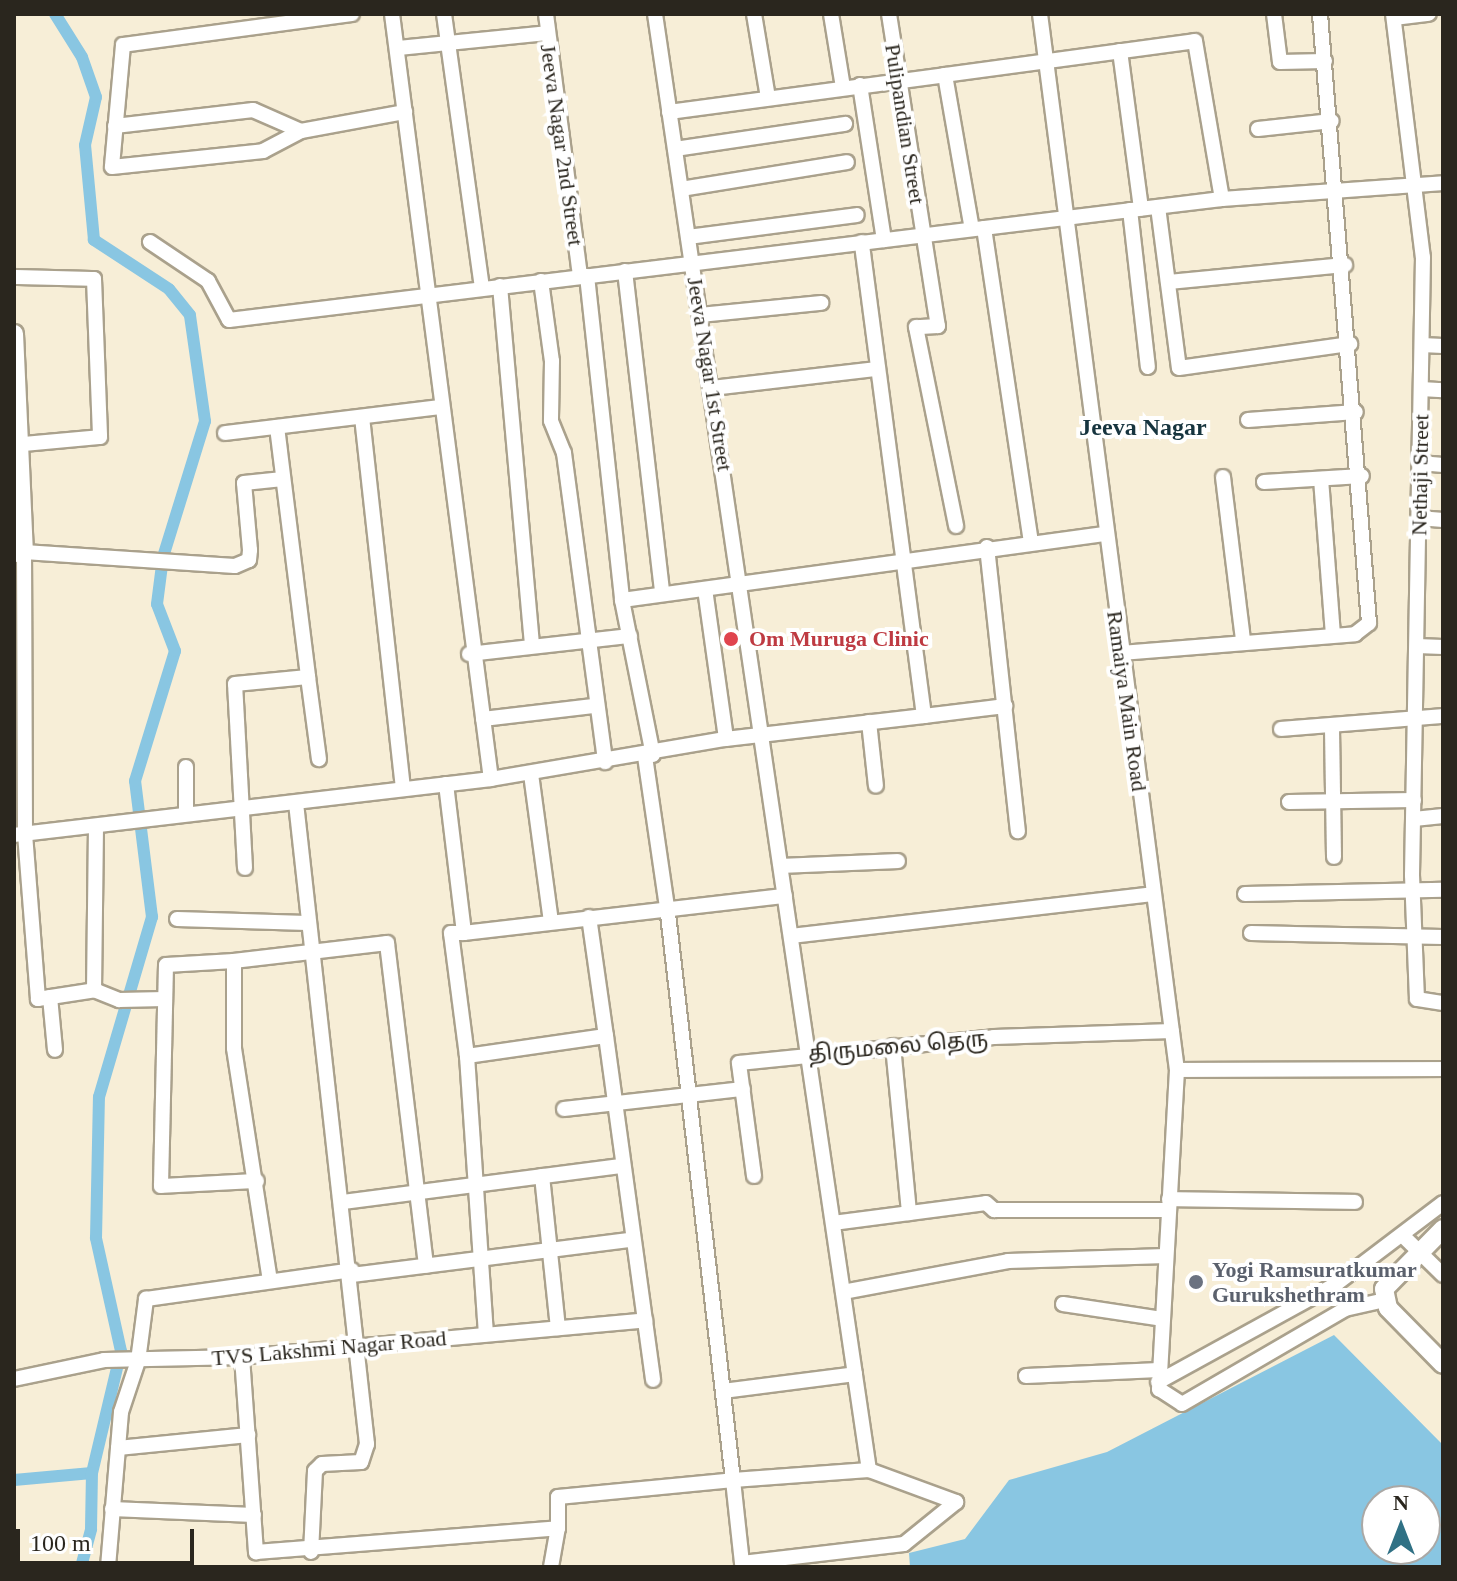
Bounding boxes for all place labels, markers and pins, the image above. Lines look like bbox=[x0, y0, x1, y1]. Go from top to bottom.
place label: Om Muruga Clinic bbox=[749, 626, 929, 652]
marker: Om Muruga Clinic bbox=[720, 628, 742, 650]
place label: Yogi Ramsuratkumar Gurukshethram bbox=[1212, 1256, 1417, 1308]
marker: Yogi Ramsuratkumar Gurukshethram bbox=[1187, 1273, 1205, 1291]

